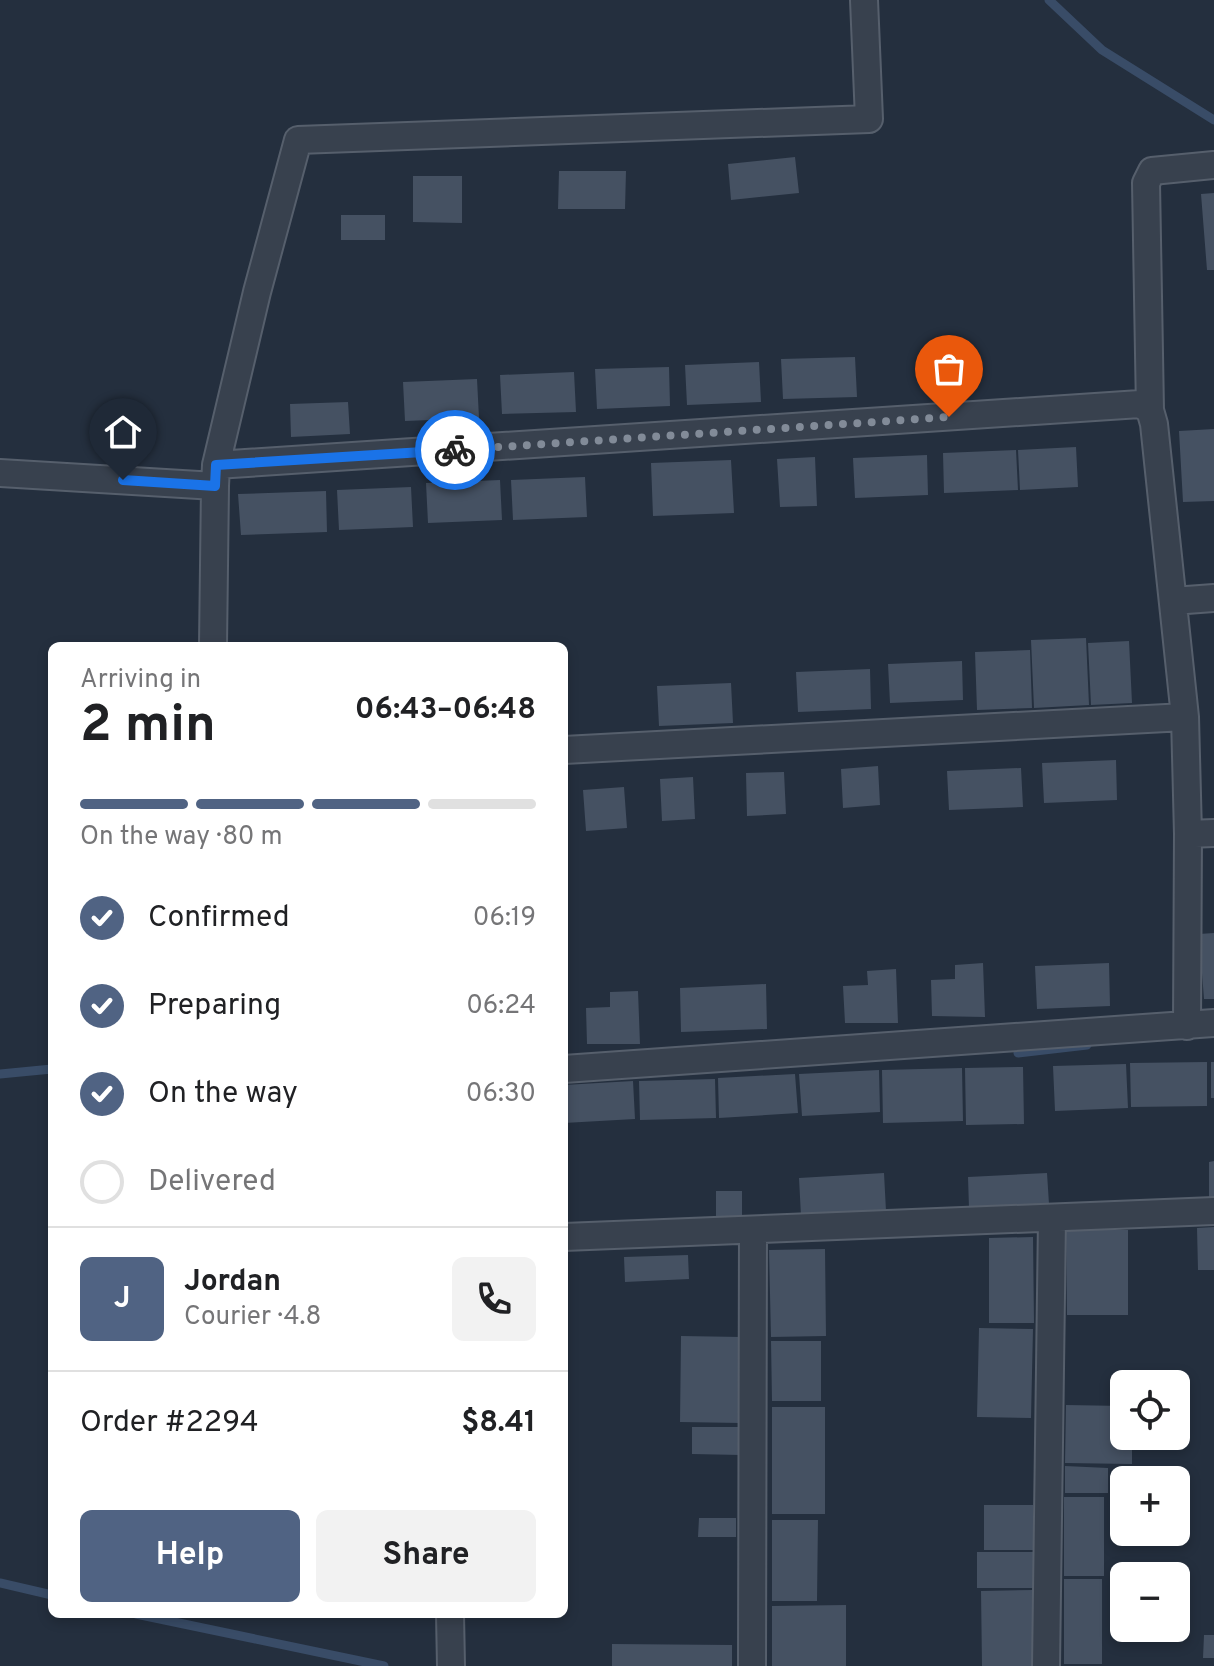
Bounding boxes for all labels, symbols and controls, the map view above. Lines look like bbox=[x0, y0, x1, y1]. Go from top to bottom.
pin bbox=[915, 335, 983, 417]
icon: bag bbox=[927, 347, 971, 391]
pin bbox=[89, 398, 157, 480]
icon: home bbox=[101, 410, 145, 454]
courier bbox=[415, 410, 495, 490]
icon: bike bbox=[433, 428, 477, 472]
text: Arriving in bbox=[80, 664, 201, 697]
text: 06:43–06:48 bbox=[355, 692, 536, 729]
text: 2 min bbox=[80, 694, 216, 760]
text: On the way · 80 m bbox=[80, 821, 283, 854]
icon: check bbox=[80, 896, 124, 940]
text: Confirmed bbox=[148, 900, 290, 937]
text: 06:19 bbox=[473, 902, 536, 935]
icon: check bbox=[80, 984, 124, 1028]
text: Preparing bbox=[148, 988, 281, 1025]
text: 06:24 bbox=[466, 990, 536, 1023]
icon: check bbox=[80, 1072, 124, 1116]
text: On the way bbox=[148, 1076, 298, 1113]
text: 06:30 bbox=[466, 1078, 536, 1111]
text: Delivered bbox=[148, 1164, 276, 1201]
button: phone bbox=[452, 1257, 536, 1341]
text: Jordan bbox=[184, 1264, 281, 1301]
text: J bbox=[114, 1281, 130, 1318]
text: Courier · 4.8 bbox=[184, 1301, 321, 1334]
map controls bbox=[1110, 1370, 1190, 1642]
button: locate bbox=[1110, 1370, 1190, 1450]
text: Order #2294 bbox=[80, 1405, 259, 1442]
text: $8.41 bbox=[461, 1405, 536, 1442]
button: + bbox=[1110, 1466, 1190, 1546]
button: Help bbox=[80, 1510, 300, 1602]
button: Share bbox=[316, 1510, 536, 1602]
button: − bbox=[1110, 1562, 1190, 1642]

